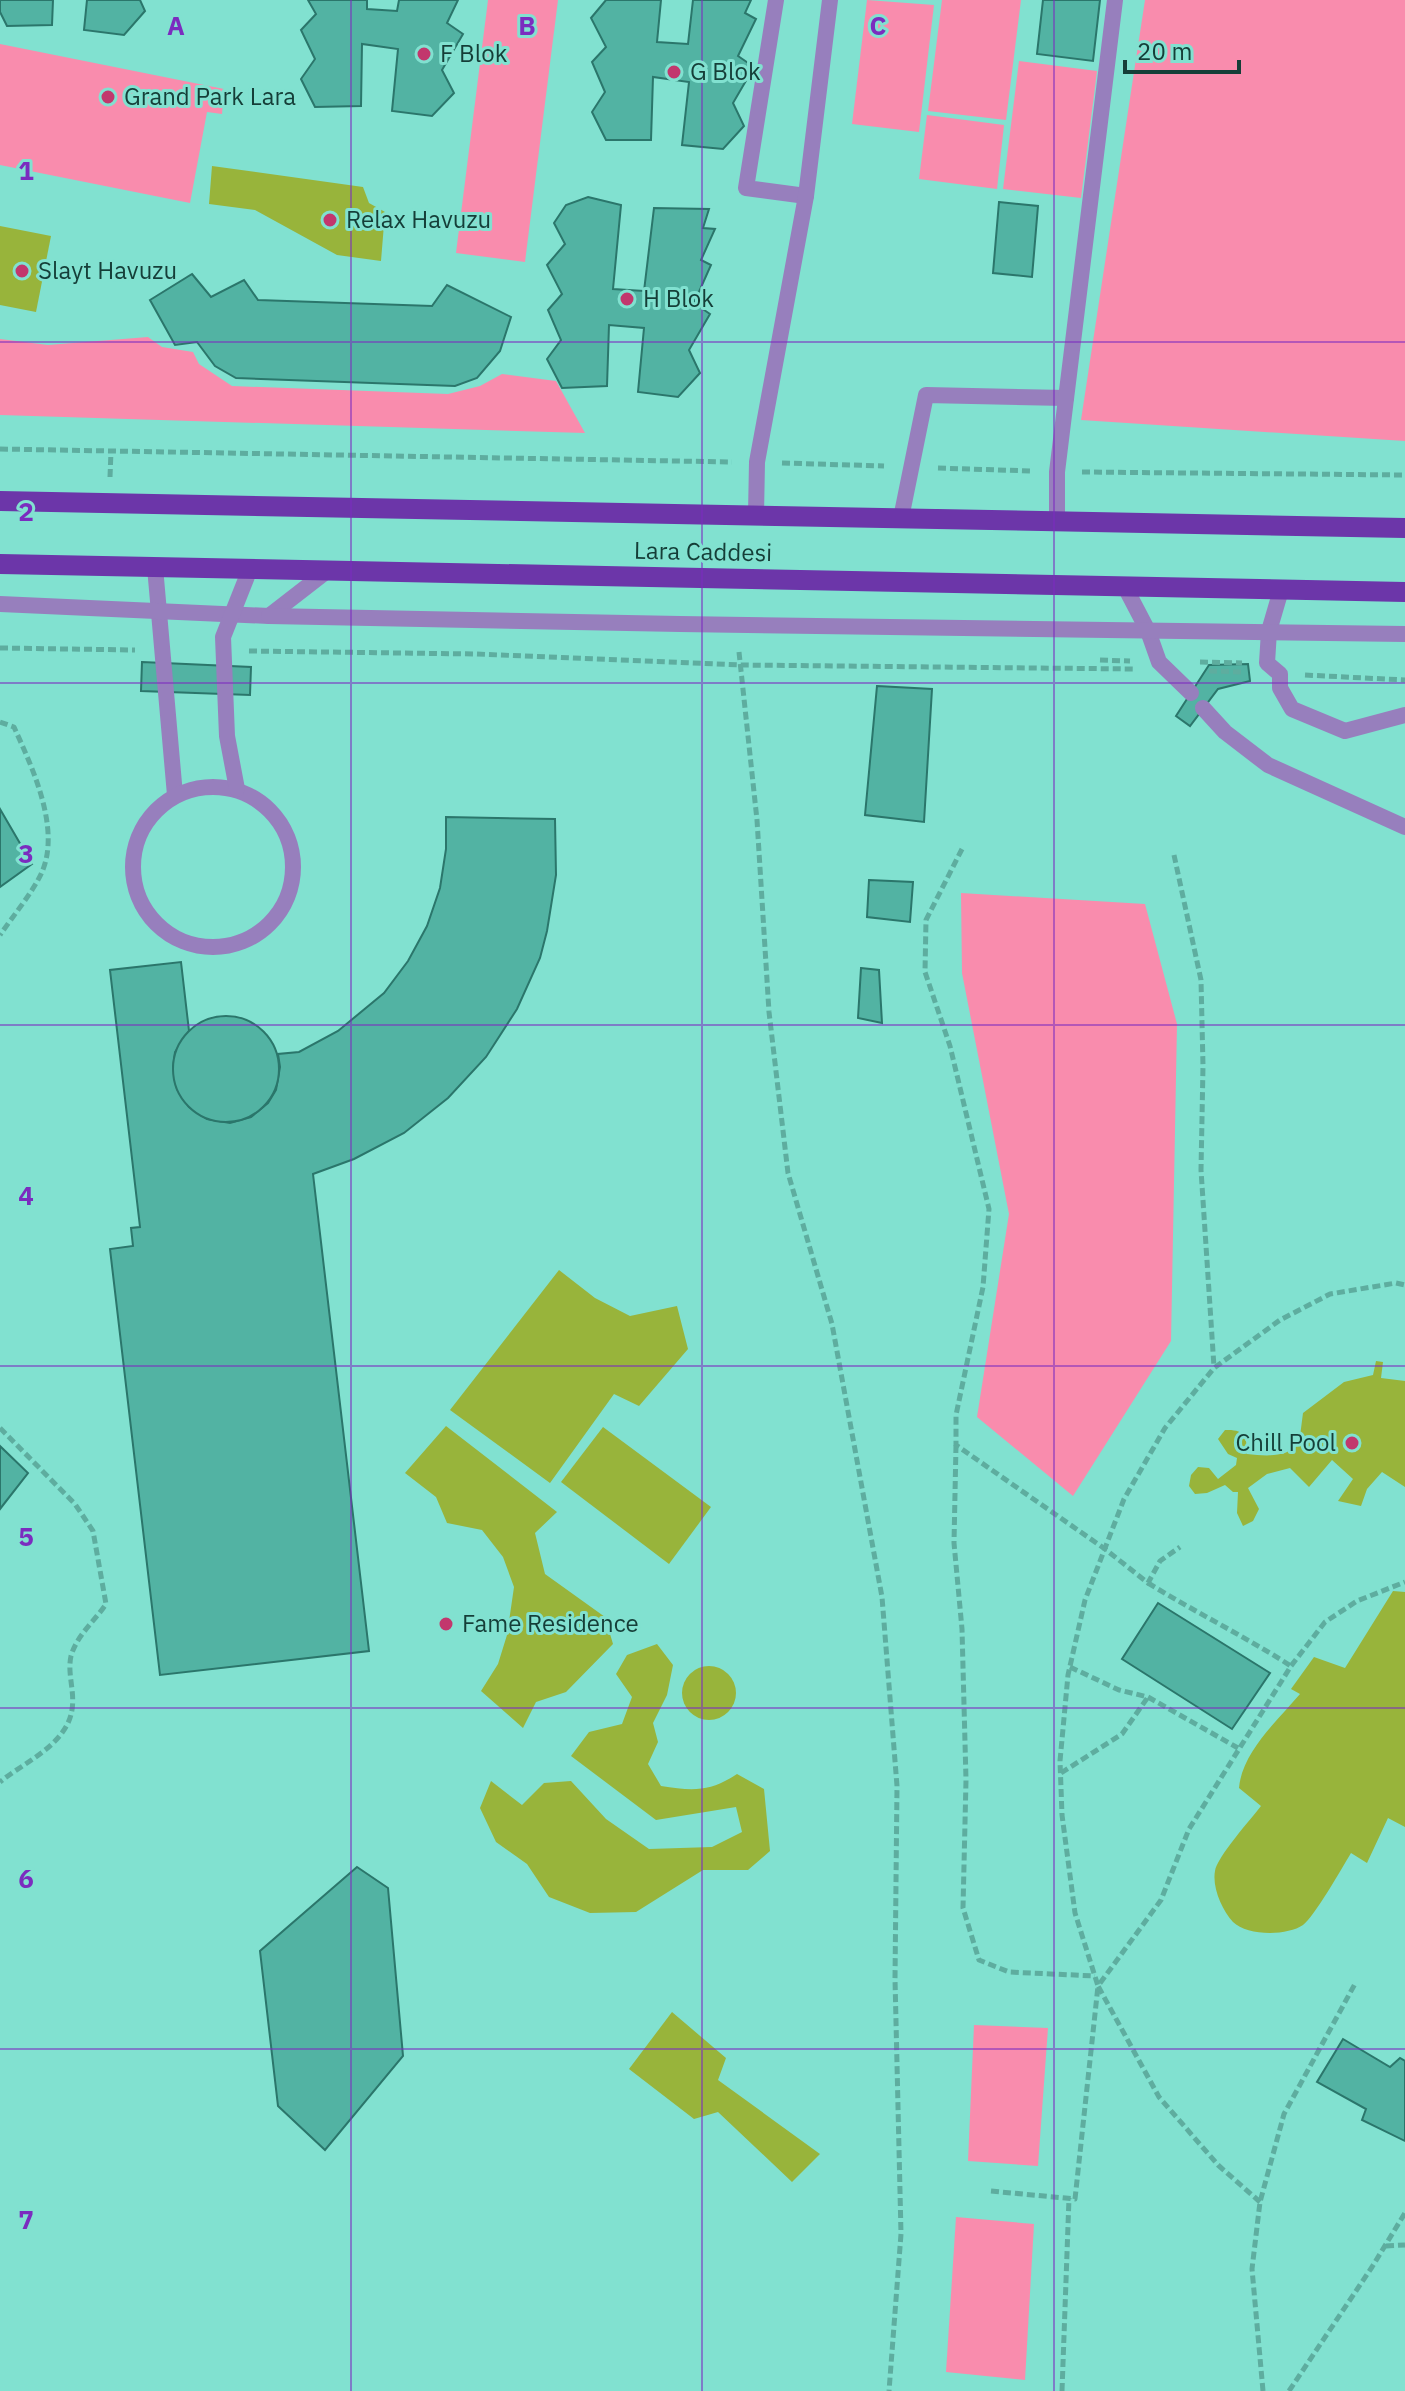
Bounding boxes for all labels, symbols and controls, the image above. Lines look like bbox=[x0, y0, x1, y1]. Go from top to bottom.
text: A bbox=[167, 8, 185, 42]
text: B bbox=[518, 8, 536, 42]
text: C bbox=[870, 8, 887, 42]
scale bar bbox=[1125, 24, 1239, 74]
text: 20 m bbox=[1137, 35, 1192, 67]
place label: F Blok bbox=[440, 37, 508, 69]
marker: F Blok bbox=[415, 45, 433, 63]
place label: G Blok bbox=[690, 55, 761, 87]
marker: G Blok bbox=[665, 63, 683, 81]
place label: Grand Park Lara bbox=[124, 80, 296, 112]
marker: Grand Park Lara bbox=[99, 88, 117, 106]
text: 1 bbox=[18, 153, 34, 187]
place label: Relax Havuzu bbox=[346, 203, 491, 235]
marker: Relax Havuzu bbox=[321, 211, 339, 229]
place label: Slayt Havuzu bbox=[38, 254, 177, 286]
marker: Slayt Havuzu bbox=[13, 262, 31, 280]
place label: H Blok bbox=[643, 282, 714, 314]
marker: H Blok bbox=[618, 290, 636, 308]
text: 2 bbox=[18, 494, 34, 528]
street label: Lara Caddesi bbox=[634, 534, 773, 568]
text: 3 bbox=[18, 836, 34, 870]
text: 4 bbox=[18, 1178, 34, 1212]
place label: Chill Pool bbox=[1235, 1426, 1336, 1458]
marker: Chill Pool bbox=[1343, 1434, 1361, 1452]
text: 5 bbox=[18, 1519, 34, 1553]
place label: Fame Residence bbox=[462, 1607, 639, 1639]
marker: Fame Residence bbox=[437, 1615, 455, 1633]
text: 6 bbox=[18, 1861, 34, 1895]
text: 7 bbox=[18, 2202, 34, 2236]

